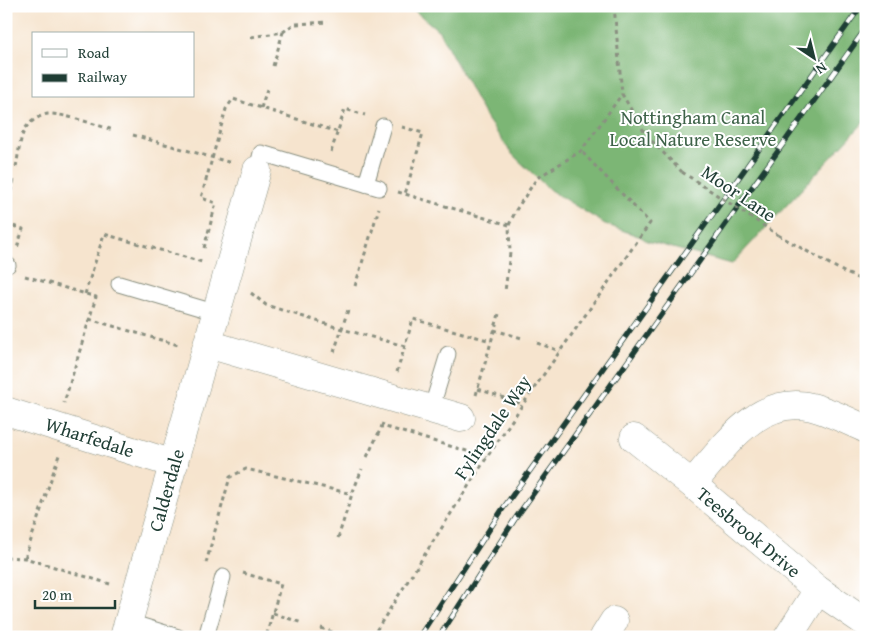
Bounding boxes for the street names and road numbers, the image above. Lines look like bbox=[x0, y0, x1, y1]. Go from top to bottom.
street label: Moor Lane bbox=[696, 158, 782, 228]
street label: Fylingdale Way bbox=[447, 369, 538, 485]
street label: Wharfedale bbox=[42, 409, 138, 465]
street label: Calderdale bbox=[141, 445, 191, 535]
street label: Teesbrook Drive bbox=[691, 480, 807, 584]

